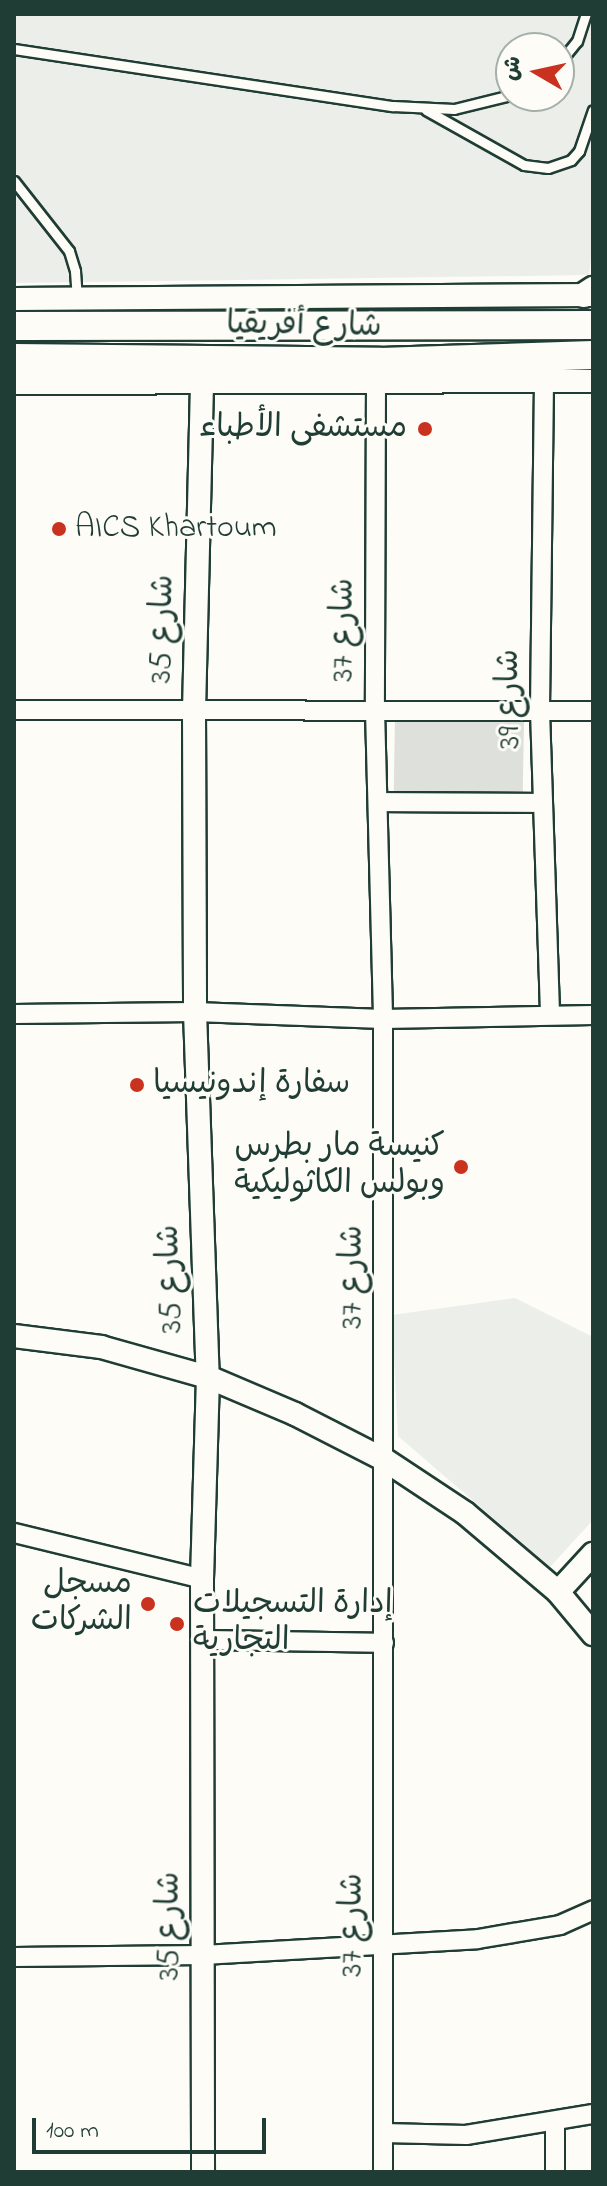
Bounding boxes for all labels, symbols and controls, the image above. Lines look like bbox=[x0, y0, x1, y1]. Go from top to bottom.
north arrow bbox=[495, 32, 575, 112]
text: ش bbox=[496, 54, 531, 83]
street label: شارع أفريقيا bbox=[226, 306, 382, 348]
place label: مستشفی الأطباء bbox=[199, 410, 407, 448]
marker: مستشفی الأطباء bbox=[414, 418, 436, 440]
place label: AICS Khartoum bbox=[75, 510, 277, 548]
marker: AICS Khartoum bbox=[50, 520, 68, 538]
street label: شارع 35 bbox=[144, 574, 184, 684]
street label: شارع 37 bbox=[326, 578, 364, 682]
street label: شارع 39 bbox=[491, 649, 531, 749]
place label: سفارة إندونيسيا bbox=[153, 1066, 350, 1104]
marker: سفارة إندونيسيا bbox=[128, 1076, 146, 1094]
place label: كنيسة مار بطرس وبولس الكاثوليكية bbox=[234, 1130, 445, 1205]
marker: كنيسة مار بطرس وبولس الكاثوليكية bbox=[452, 1158, 470, 1176]
street label: شارع 35 bbox=[151, 1224, 193, 1334]
street label: شارع 37 bbox=[335, 1225, 373, 1329]
place label: مسجل الشركات bbox=[31, 1567, 132, 1642]
place label: إدارة التسجيلات التجارية bbox=[193, 1587, 393, 1662]
marker: مسجل الشركات bbox=[139, 1595, 157, 1613]
marker: إدارة التسجيلات التجارية bbox=[168, 1615, 186, 1633]
street label: شارع 35 bbox=[152, 1872, 190, 1980]
street label: شارع 37 bbox=[335, 1873, 373, 1977]
scale bar bbox=[36, 2102, 270, 2152]
text: 100 m bbox=[46, 2114, 99, 2149]

